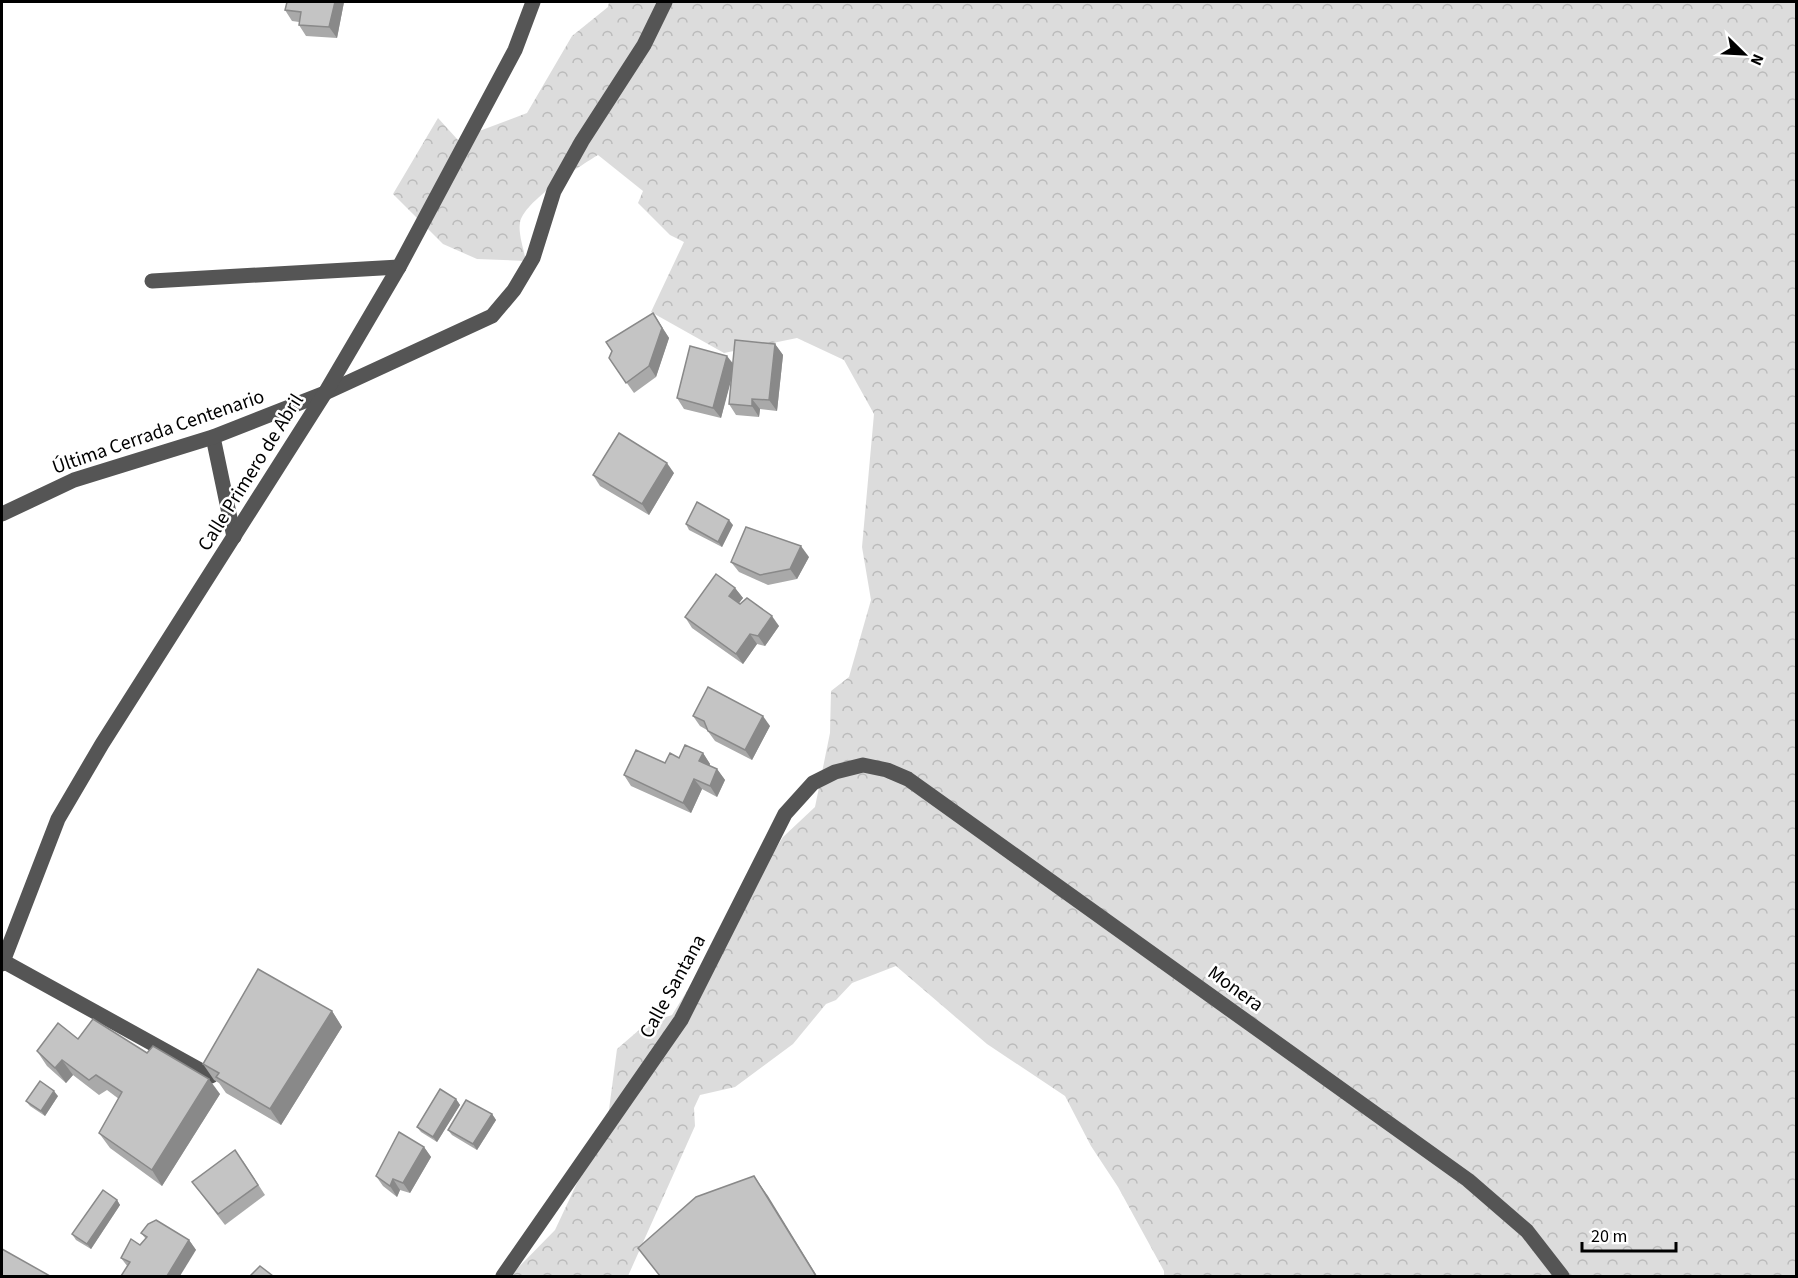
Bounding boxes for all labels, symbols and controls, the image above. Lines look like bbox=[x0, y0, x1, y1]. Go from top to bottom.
north arrow bbox=[1714, 24, 1774, 84]
text: N bbox=[1745, 50, 1769, 69]
street label: Última Cerrada Centenario bbox=[48, 382, 268, 481]
street label: Calle Primero de Abril bbox=[191, 388, 311, 557]
street label: Calle Santana bbox=[633, 930, 713, 1043]
street label: Monera bbox=[1202, 959, 1269, 1019]
scale bar bbox=[1582, 1215, 1676, 1253]
text: 20 m bbox=[1591, 1224, 1627, 1249]

